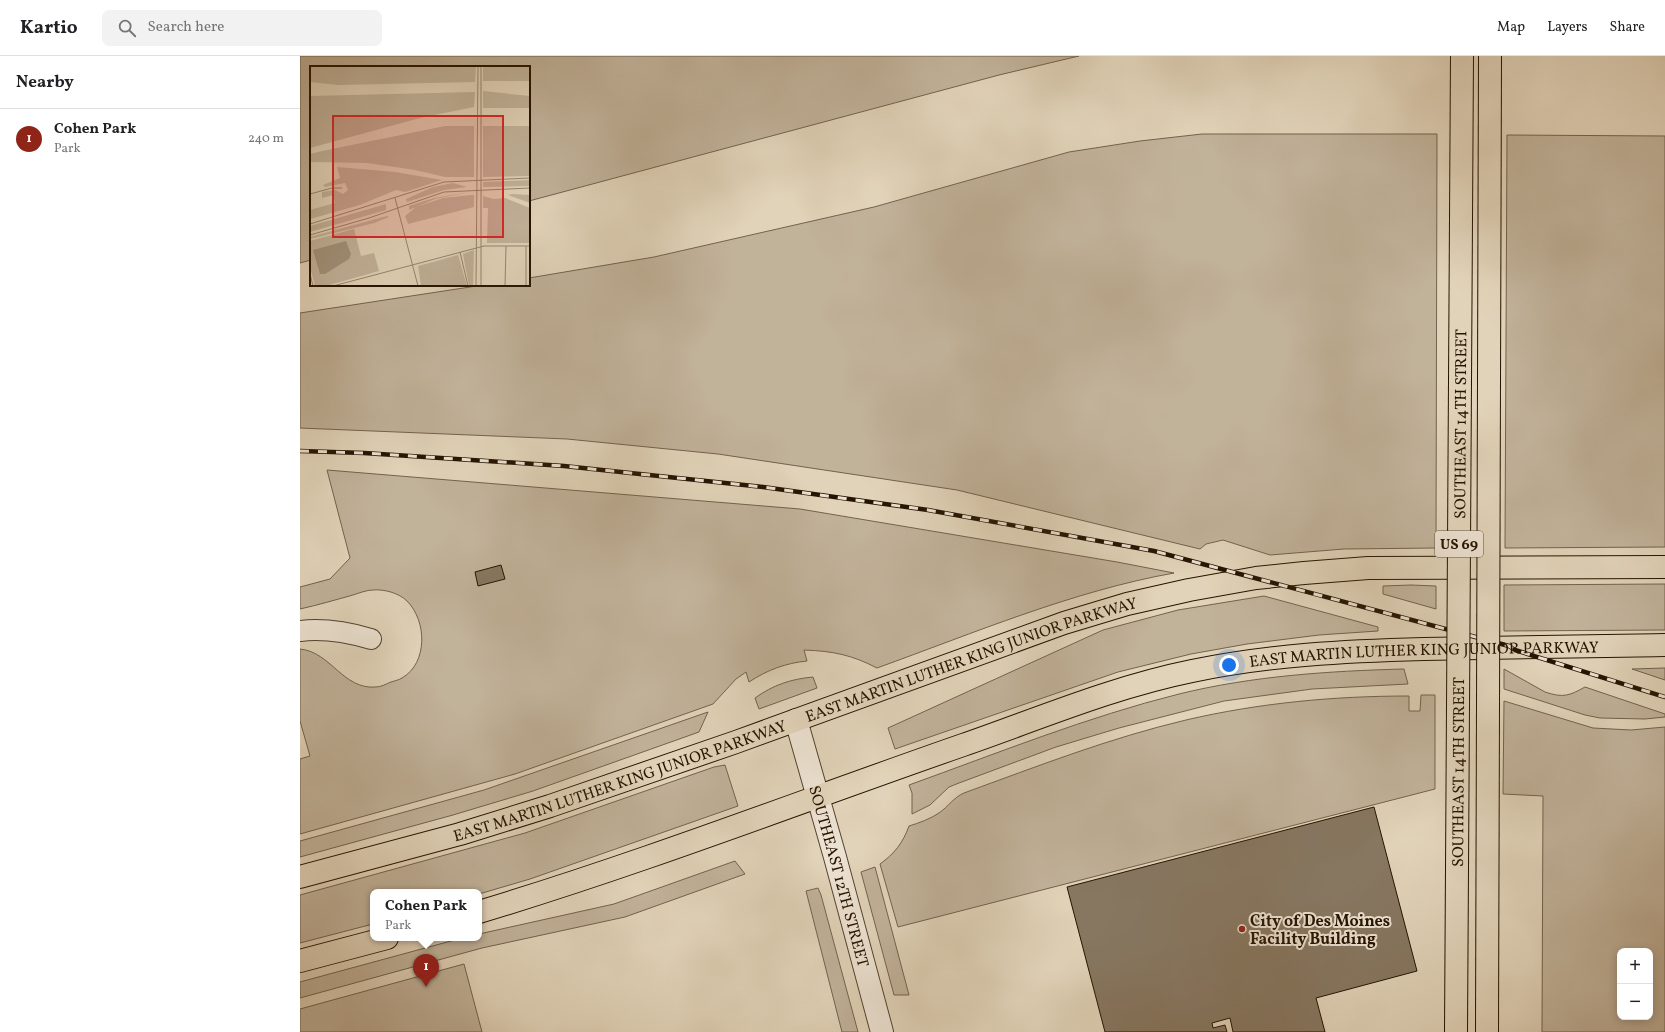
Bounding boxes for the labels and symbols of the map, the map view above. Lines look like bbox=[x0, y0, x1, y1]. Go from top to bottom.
inset map bbox=[310, 66, 530, 286]
street label: SOUTHEAST 14TH STREET bbox=[1450, 329, 1473, 519]
road number: US 69 bbox=[1435, 531, 1483, 557]
street label: EAST MARTIN LUTHER KING JUNIOR PARKWAY bbox=[803, 593, 1139, 729]
street label: EAST MARTIN LUTHER KING JUNIOR PARKWAY bbox=[1248, 637, 1599, 674]
your location bbox=[1219, 655, 1239, 675]
street label: SOUTHEAST 14TH STREET bbox=[1448, 677, 1471, 867]
street label: EAST MARTIN LUTHER KING JUNIOR PARKWAY bbox=[451, 716, 790, 848]
street label: SOUTHEAST 12TH STREET bbox=[802, 783, 873, 970]
place label: City of Des Moines Facility Building bbox=[1250, 911, 1390, 951]
marker: City of Des Moines Facility Building bbox=[1237, 924, 1247, 934]
pin: 1 bbox=[413, 954, 439, 987]

